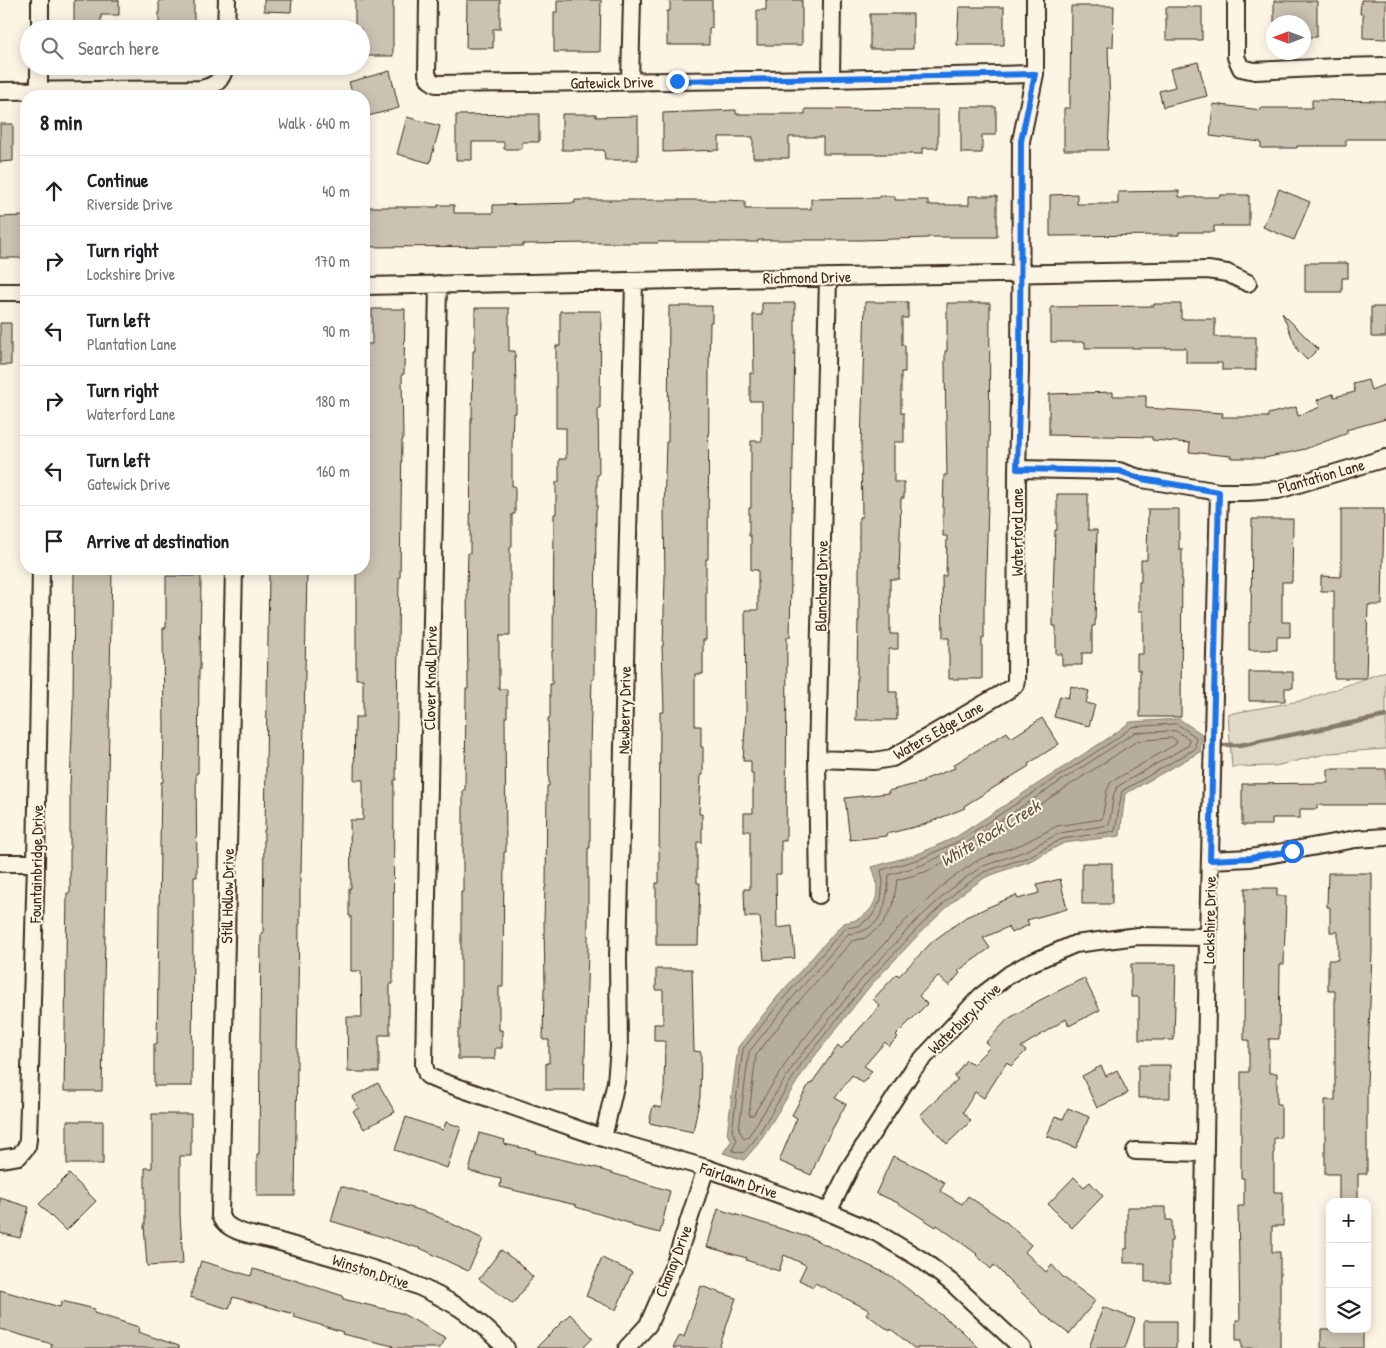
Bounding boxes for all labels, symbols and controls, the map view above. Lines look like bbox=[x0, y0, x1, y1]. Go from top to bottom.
north arrow bbox=[1266, 15, 1311, 60]
search box bbox=[20, 20, 370, 75]
icon: search bbox=[38, 34, 66, 62]
text: Search here bbox=[78, 35, 159, 61]
street label: Gatewick Drive bbox=[570, 70, 655, 94]
route end bbox=[666, 70, 689, 93]
text: 8 min bbox=[40, 108, 82, 137]
text: Walk · 640 m bbox=[278, 112, 350, 134]
text: Continue bbox=[87, 167, 148, 193]
icon: ahead bbox=[40, 177, 68, 205]
text: 40 m bbox=[322, 180, 350, 202]
text: Riverside Drive bbox=[87, 193, 173, 215]
text: Turn right bbox=[87, 237, 158, 263]
icon: right bbox=[40, 247, 68, 275]
text: 170 m bbox=[315, 250, 350, 272]
text: Lockshire Drive bbox=[87, 263, 175, 285]
street label: Richmond Drive bbox=[763, 265, 852, 289]
text: Turn left bbox=[87, 307, 150, 333]
icon: left bbox=[40, 317, 68, 345]
text: 90 m bbox=[322, 320, 350, 342]
text: Plantation Lane bbox=[87, 333, 177, 355]
text: Turn right bbox=[87, 377, 158, 403]
icon: right bbox=[40, 387, 68, 415]
text: 180 m bbox=[316, 390, 350, 412]
text: Waterford Lane bbox=[87, 403, 175, 425]
text: Turn left bbox=[87, 447, 150, 473]
street label: Plantation Lane bbox=[1275, 453, 1368, 499]
icon: left bbox=[40, 457, 68, 485]
text: 160 m bbox=[316, 460, 350, 482]
text: Gatewick Drive bbox=[87, 473, 170, 495]
street label: Waterford Lane bbox=[1006, 487, 1028, 576]
icon: arrive bbox=[40, 527, 68, 555]
text: Arrive at destination bbox=[87, 528, 229, 554]
street label: Blanchard Drive bbox=[809, 540, 833, 632]
street label: Clover Knoll Drive bbox=[418, 625, 442, 731]
street label: Newberry Drive bbox=[612, 665, 636, 754]
street label: Waters Edge Lane bbox=[889, 695, 987, 765]
water label: White Rock Creek bbox=[935, 792, 1046, 873]
street label: Fountainbridge Drive bbox=[24, 804, 48, 924]
route start bbox=[1281, 840, 1304, 863]
street label: Still Hollow Drive bbox=[215, 847, 239, 944]
street label: Lockshire Drive bbox=[1197, 875, 1221, 964]
street label: Waterbury Drive bbox=[923, 977, 1006, 1059]
street label: Fairlawn Drive bbox=[696, 1156, 781, 1204]
map controls bbox=[1326, 1198, 1371, 1333]
button: + bbox=[1326, 1198, 1371, 1243]
street label: Chanay Drive bbox=[649, 1221, 697, 1300]
button: − bbox=[1326, 1243, 1371, 1288]
street label: Winston Drive bbox=[330, 1248, 413, 1294]
button: layers bbox=[1326, 1288, 1371, 1333]

